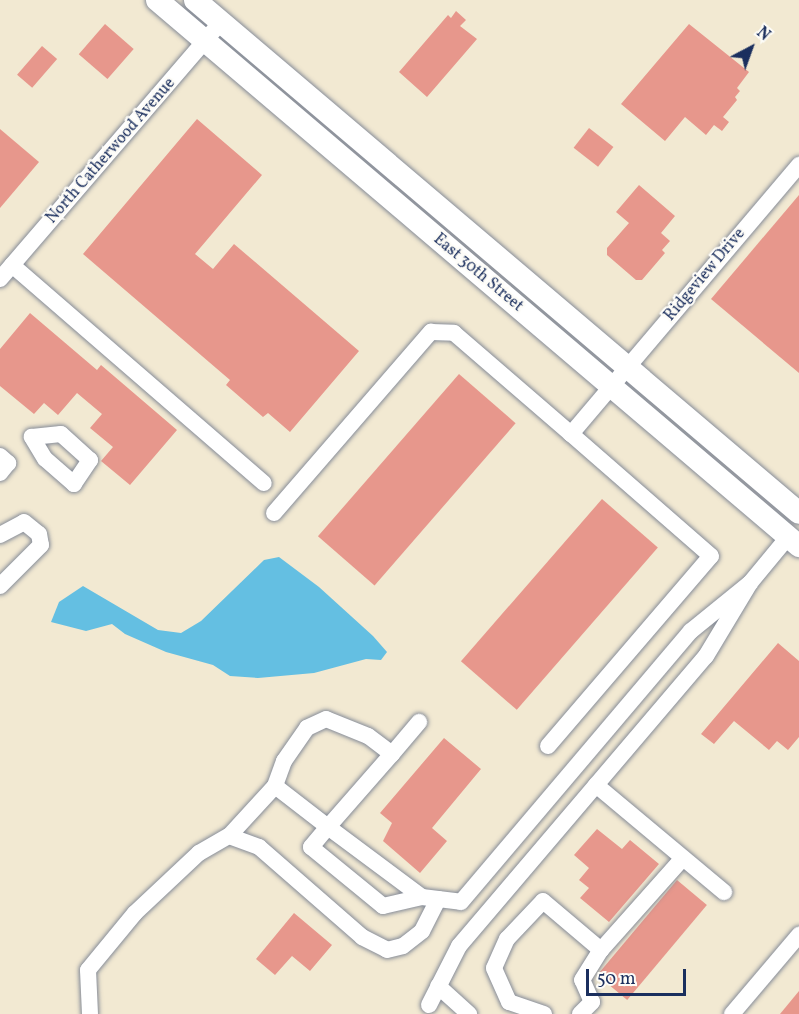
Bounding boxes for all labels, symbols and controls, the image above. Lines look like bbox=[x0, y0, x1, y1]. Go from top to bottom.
north arrow bbox=[721, 18, 781, 78]
text: N bbox=[751, 22, 774, 47]
street label: North Catherwood Avenue bbox=[42, 74, 180, 228]
street label: Ridgeview Drive bbox=[660, 225, 750, 325]
street label: East 30th Street bbox=[429, 230, 527, 316]
scale bar bbox=[589, 957, 690, 995]
text: 50 m bbox=[597, 967, 636, 992]

